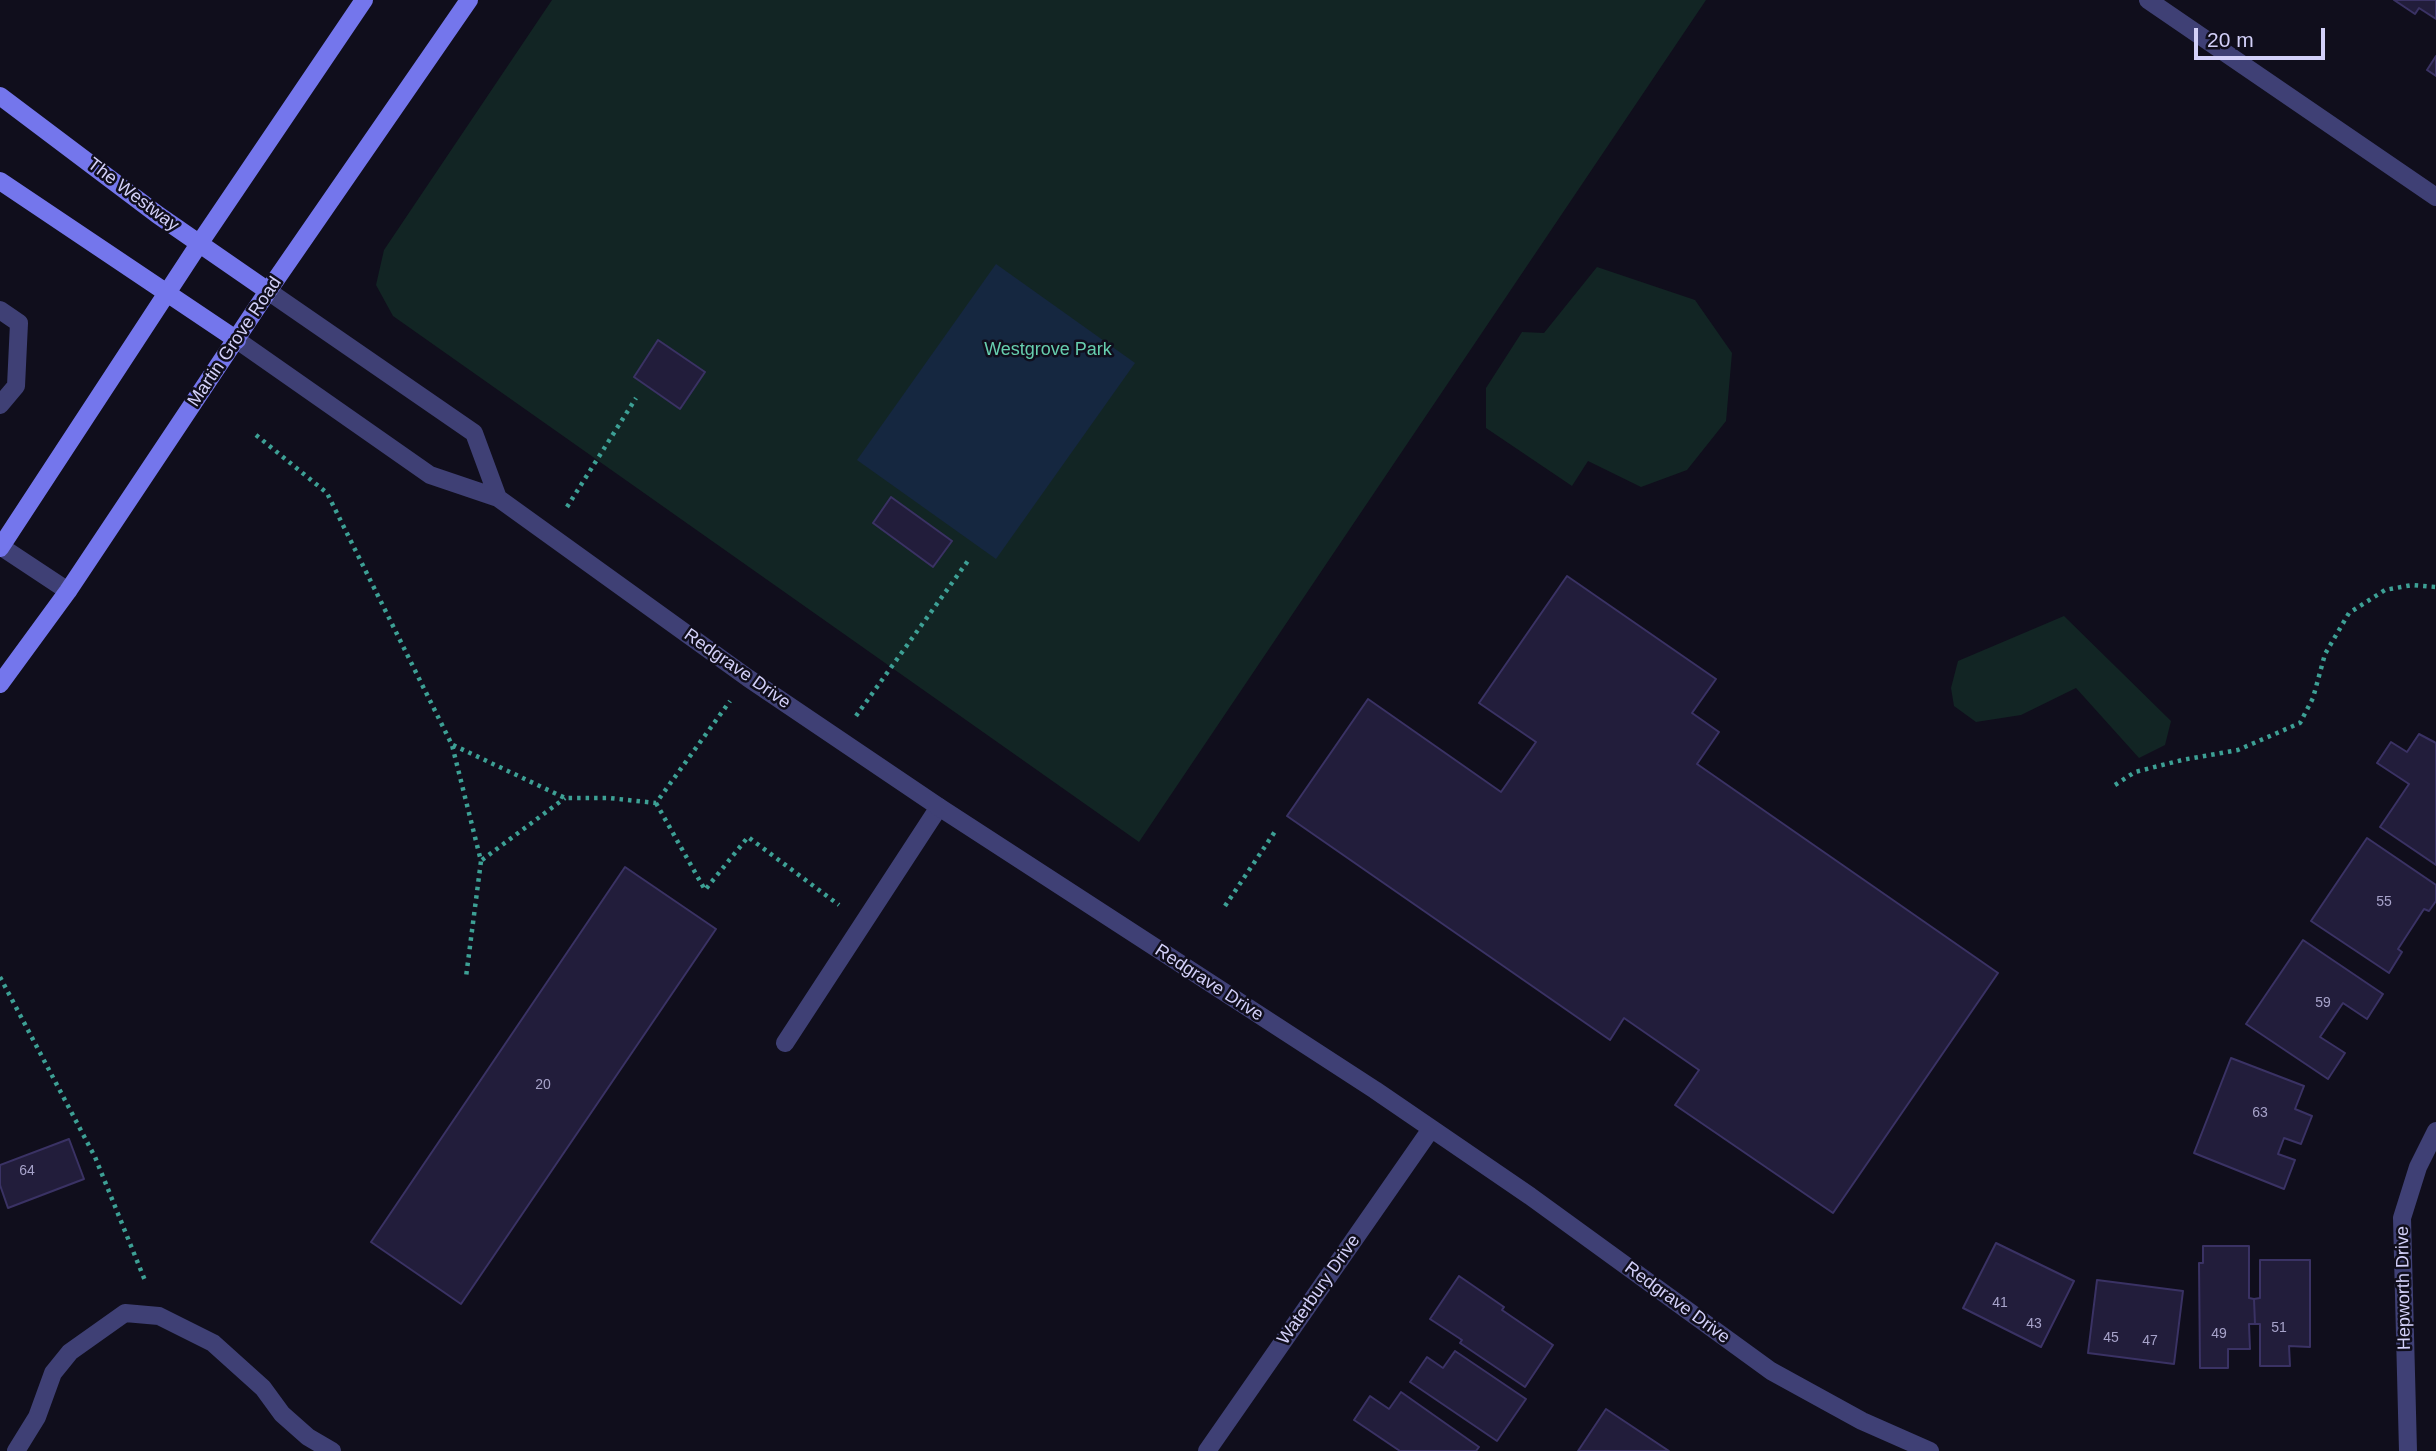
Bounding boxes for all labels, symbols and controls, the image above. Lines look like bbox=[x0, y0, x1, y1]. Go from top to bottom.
scale bar bbox=[2198, 14, 2329, 58]
text: 20 m bbox=[2207, 28, 2254, 51]
street label: The Westway bbox=[83, 154, 183, 236]
street label: Martin Grove Road bbox=[184, 273, 286, 411]
park label: Westgrove Park bbox=[984, 339, 1112, 361]
street label: Redgrave Drive bbox=[680, 624, 794, 714]
house number: 55 bbox=[2376, 894, 2392, 910]
street label: Redgrave Drive bbox=[1151, 940, 1267, 1026]
house number: 59 bbox=[2315, 995, 2331, 1011]
house number: 20 bbox=[535, 1077, 551, 1093]
house number: 63 bbox=[2252, 1105, 2268, 1121]
house number: 64 bbox=[19, 1163, 35, 1179]
street label: Hepworth Drive bbox=[2392, 1226, 2416, 1350]
street label: Waterbury Drive bbox=[1273, 1231, 1365, 1349]
street label: Redgrave Drive bbox=[1620, 1258, 1734, 1348]
house number: 41 bbox=[1992, 1295, 2008, 1311]
house number: 43 bbox=[2026, 1316, 2042, 1332]
house number: 51 bbox=[2271, 1320, 2287, 1336]
house number: 49 bbox=[2211, 1326, 2227, 1342]
house number: 45 bbox=[2103, 1330, 2119, 1346]
house number: 47 bbox=[2142, 1333, 2158, 1349]

